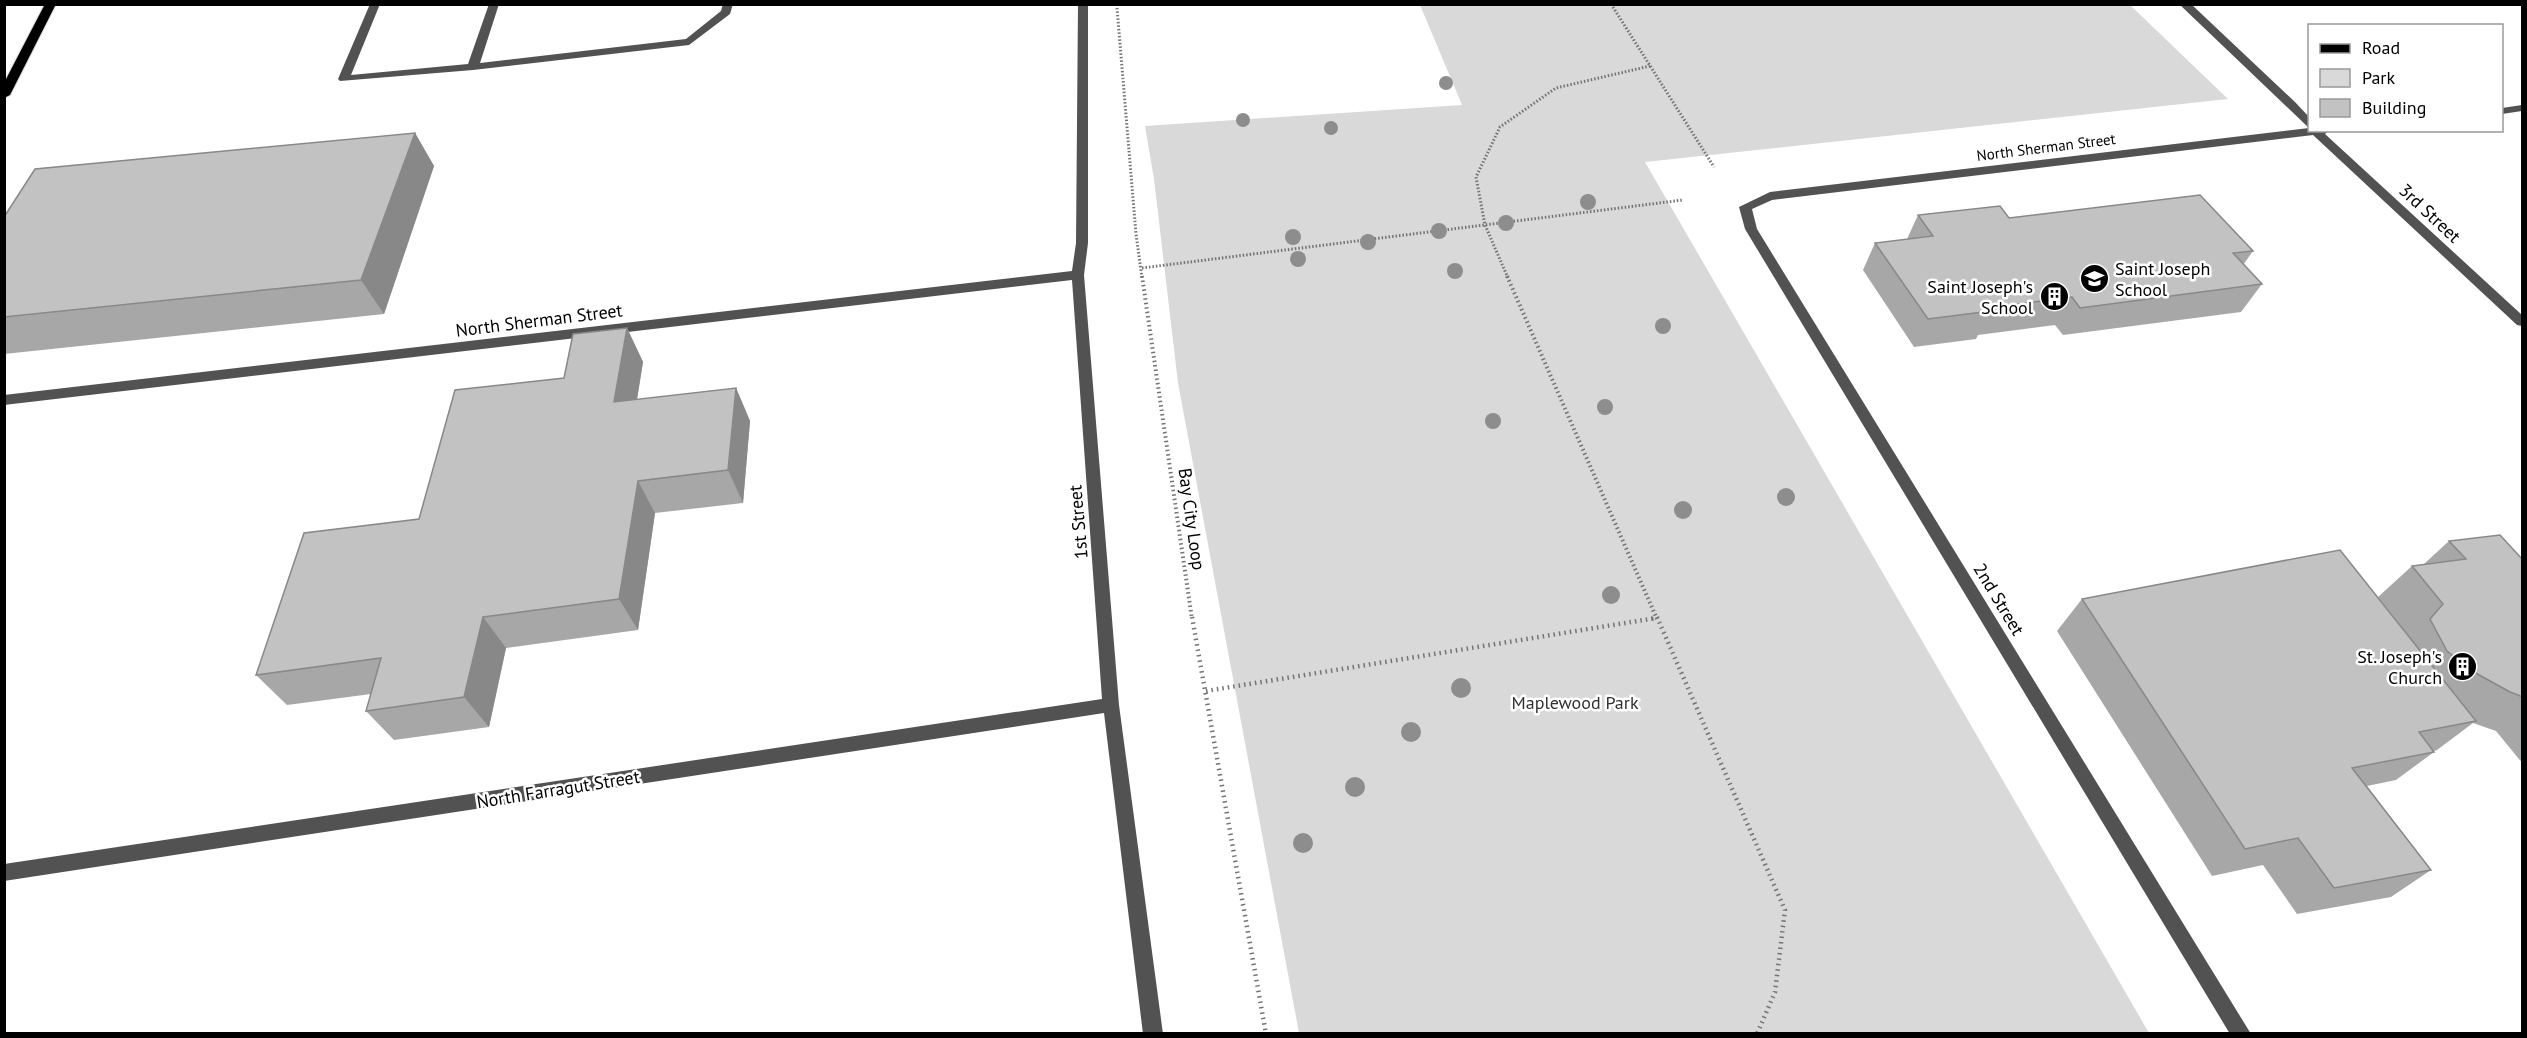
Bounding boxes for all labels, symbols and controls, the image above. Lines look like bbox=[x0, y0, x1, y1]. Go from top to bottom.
legend bbox=[2308, 24, 2503, 132]
text: Road bbox=[2362, 36, 2400, 59]
text: Park bbox=[2362, 66, 2395, 89]
text: Building bbox=[2362, 96, 2426, 119]
street label: North Sherman Street bbox=[1975, 129, 2117, 165]
street label: 3rd Street bbox=[2394, 179, 2466, 247]
place label: Saint Joseph School bbox=[2115, 257, 2210, 301]
school or university icon: Saint Joseph School bbox=[2078, 262, 2110, 294]
place label: Saint Joseph's School bbox=[1927, 275, 2034, 319]
building icon: Saint Joseph's School bbox=[2038, 280, 2070, 312]
street label: North Sherman Street bbox=[454, 298, 624, 342]
street label: Bay City Loop bbox=[1173, 466, 1211, 572]
street label: 1st Street bbox=[1063, 484, 1093, 560]
street label: 2nd Street bbox=[1969, 559, 2029, 639]
place label: St. Joseph's Church bbox=[2357, 645, 2442, 689]
building icon: St. Joseph's Church bbox=[2447, 650, 2479, 682]
park label: Maplewood Park bbox=[1511, 691, 1639, 714]
street label: North Farragut Street bbox=[475, 765, 641, 813]

